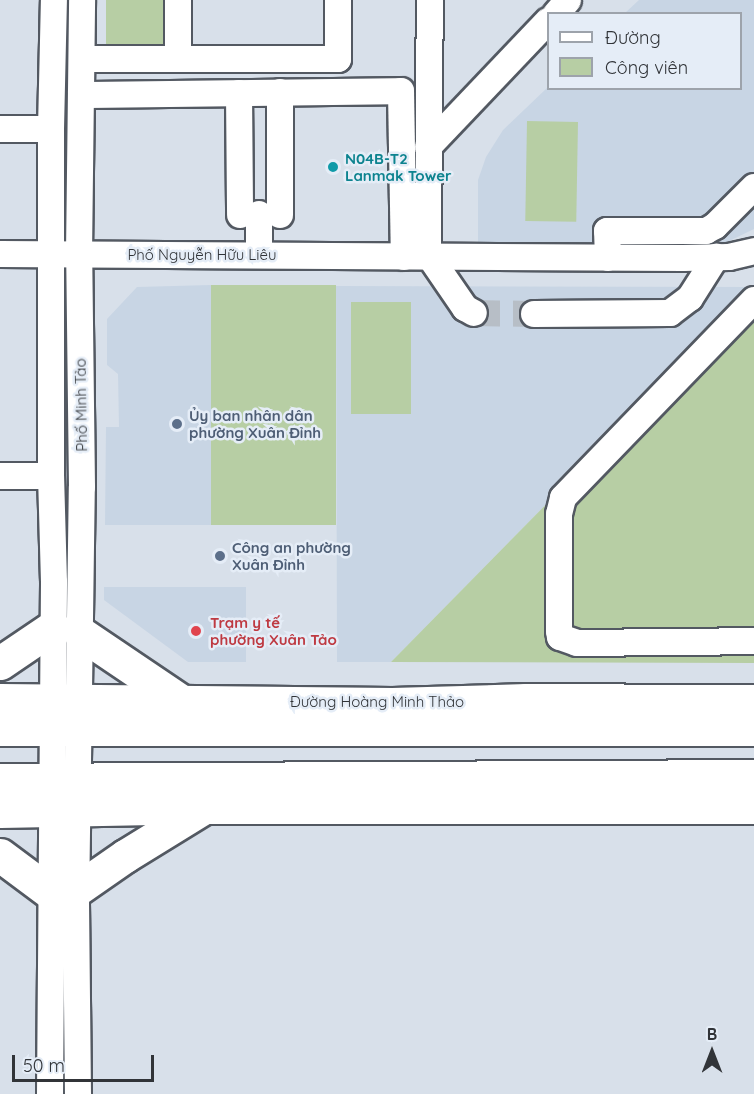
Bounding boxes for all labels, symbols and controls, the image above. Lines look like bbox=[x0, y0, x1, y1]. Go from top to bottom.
legend bbox=[547, 12, 742, 90]
text: Đường bbox=[605, 26, 661, 49]
text: Công viên bbox=[605, 56, 688, 79]
place label: N04B-T2 Lanmak Tower bbox=[345, 149, 452, 184]
marker: N04B-T2 Lanmak Tower bbox=[326, 160, 340, 174]
street label: Phố Nguyễn Hữu Liêu bbox=[127, 246, 277, 264]
street label: Phố Minh Tảo bbox=[71, 358, 91, 452]
place label: Ủy ban nhân dân phường Xuân Đỉnh bbox=[189, 406, 321, 441]
marker: Ủy ban nhân dân phường Xuân Đỉnh bbox=[170, 417, 184, 431]
place label: Công an phường Xuân Đỉnh bbox=[232, 538, 351, 573]
marker: Công an phường Xuân Đỉnh bbox=[213, 549, 227, 563]
place label: Trạm y tế phường Xuân Tảo bbox=[210, 613, 337, 648]
marker: Trạm y tế phường Xuân Tảo bbox=[187, 622, 205, 640]
street label: Đường Hoàng Minh Thảo bbox=[290, 693, 464, 711]
north arrow bbox=[682, 1022, 742, 1082]
text: B bbox=[707, 1024, 717, 1044]
scale bar bbox=[15, 1043, 158, 1081]
text: 50 m bbox=[23, 1054, 65, 1077]

